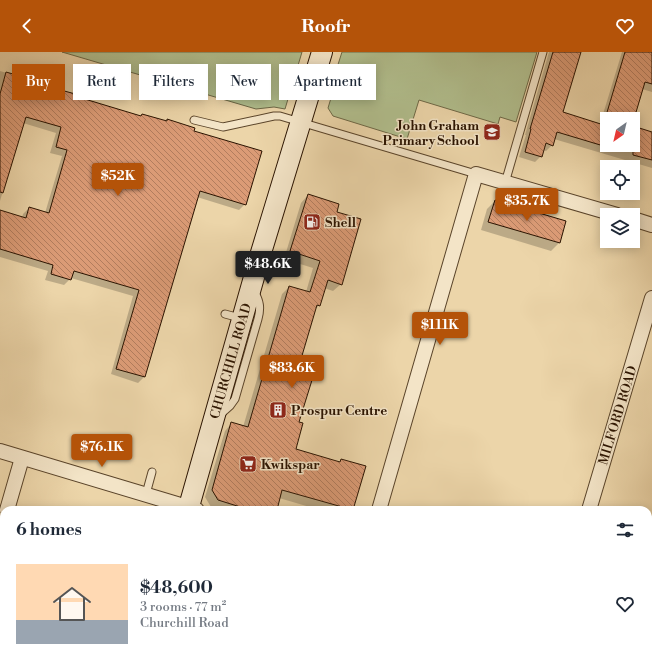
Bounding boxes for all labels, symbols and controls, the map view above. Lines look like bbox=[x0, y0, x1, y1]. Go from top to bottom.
icon: back bbox=[16, 15, 38, 37]
text: Roofr bbox=[301, 15, 351, 38]
icon: heart bbox=[614, 15, 636, 37]
chip: Buy bbox=[12, 64, 65, 100]
chip: Rent bbox=[73, 64, 131, 100]
chip: Filters bbox=[139, 64, 208, 100]
chip: New bbox=[216, 64, 271, 100]
chip: Apartment bbox=[279, 64, 376, 100]
north arrow bbox=[600, 112, 640, 152]
map controls bbox=[600, 112, 640, 248]
place label: John Graham Primary School bbox=[383, 118, 480, 149]
school or university icon: John Graham Primary School bbox=[482, 122, 502, 142]
button: locate bbox=[600, 160, 640, 200]
pin: $52K bbox=[94, 163, 142, 197]
text: $52K bbox=[101, 168, 135, 184]
pin: $35.7K bbox=[494, 188, 560, 222]
text: $35.7K bbox=[504, 193, 550, 209]
button: layers bbox=[600, 208, 640, 248]
fuel station icon: Shell bbox=[302, 212, 322, 232]
place label: Shell bbox=[325, 215, 357, 231]
pin: $48.6K bbox=[235, 251, 301, 285]
text: $48.6K bbox=[244, 256, 292, 272]
street label: CHURCHILL ROAD bbox=[207, 302, 255, 421]
pin: $111K bbox=[412, 312, 468, 346]
text: $111K bbox=[421, 317, 459, 333]
pin: $83.6K bbox=[259, 355, 325, 389]
text: $83.6K bbox=[269, 360, 315, 376]
street label: MILFORD ROAD bbox=[595, 364, 641, 467]
building icon: Prospur Centre bbox=[268, 400, 288, 420]
place label: Prospur Centre bbox=[291, 403, 387, 419]
pin: $76.1K bbox=[69, 434, 135, 468]
text: $76.1K bbox=[80, 439, 124, 455]
supermarket icon: Kwikspar bbox=[238, 454, 258, 474]
place label: Kwikspar bbox=[261, 457, 320, 473]
text: 6 homes bbox=[16, 519, 82, 541]
icon: filters bbox=[614, 519, 636, 541]
text: $48,600 bbox=[140, 577, 213, 599]
icon: home bbox=[48, 580, 96, 628]
icon: heart bbox=[614, 593, 636, 615]
text: 3 rooms · 77 m² bbox=[140, 599, 226, 615]
text: Churchill Road bbox=[140, 615, 229, 631]

